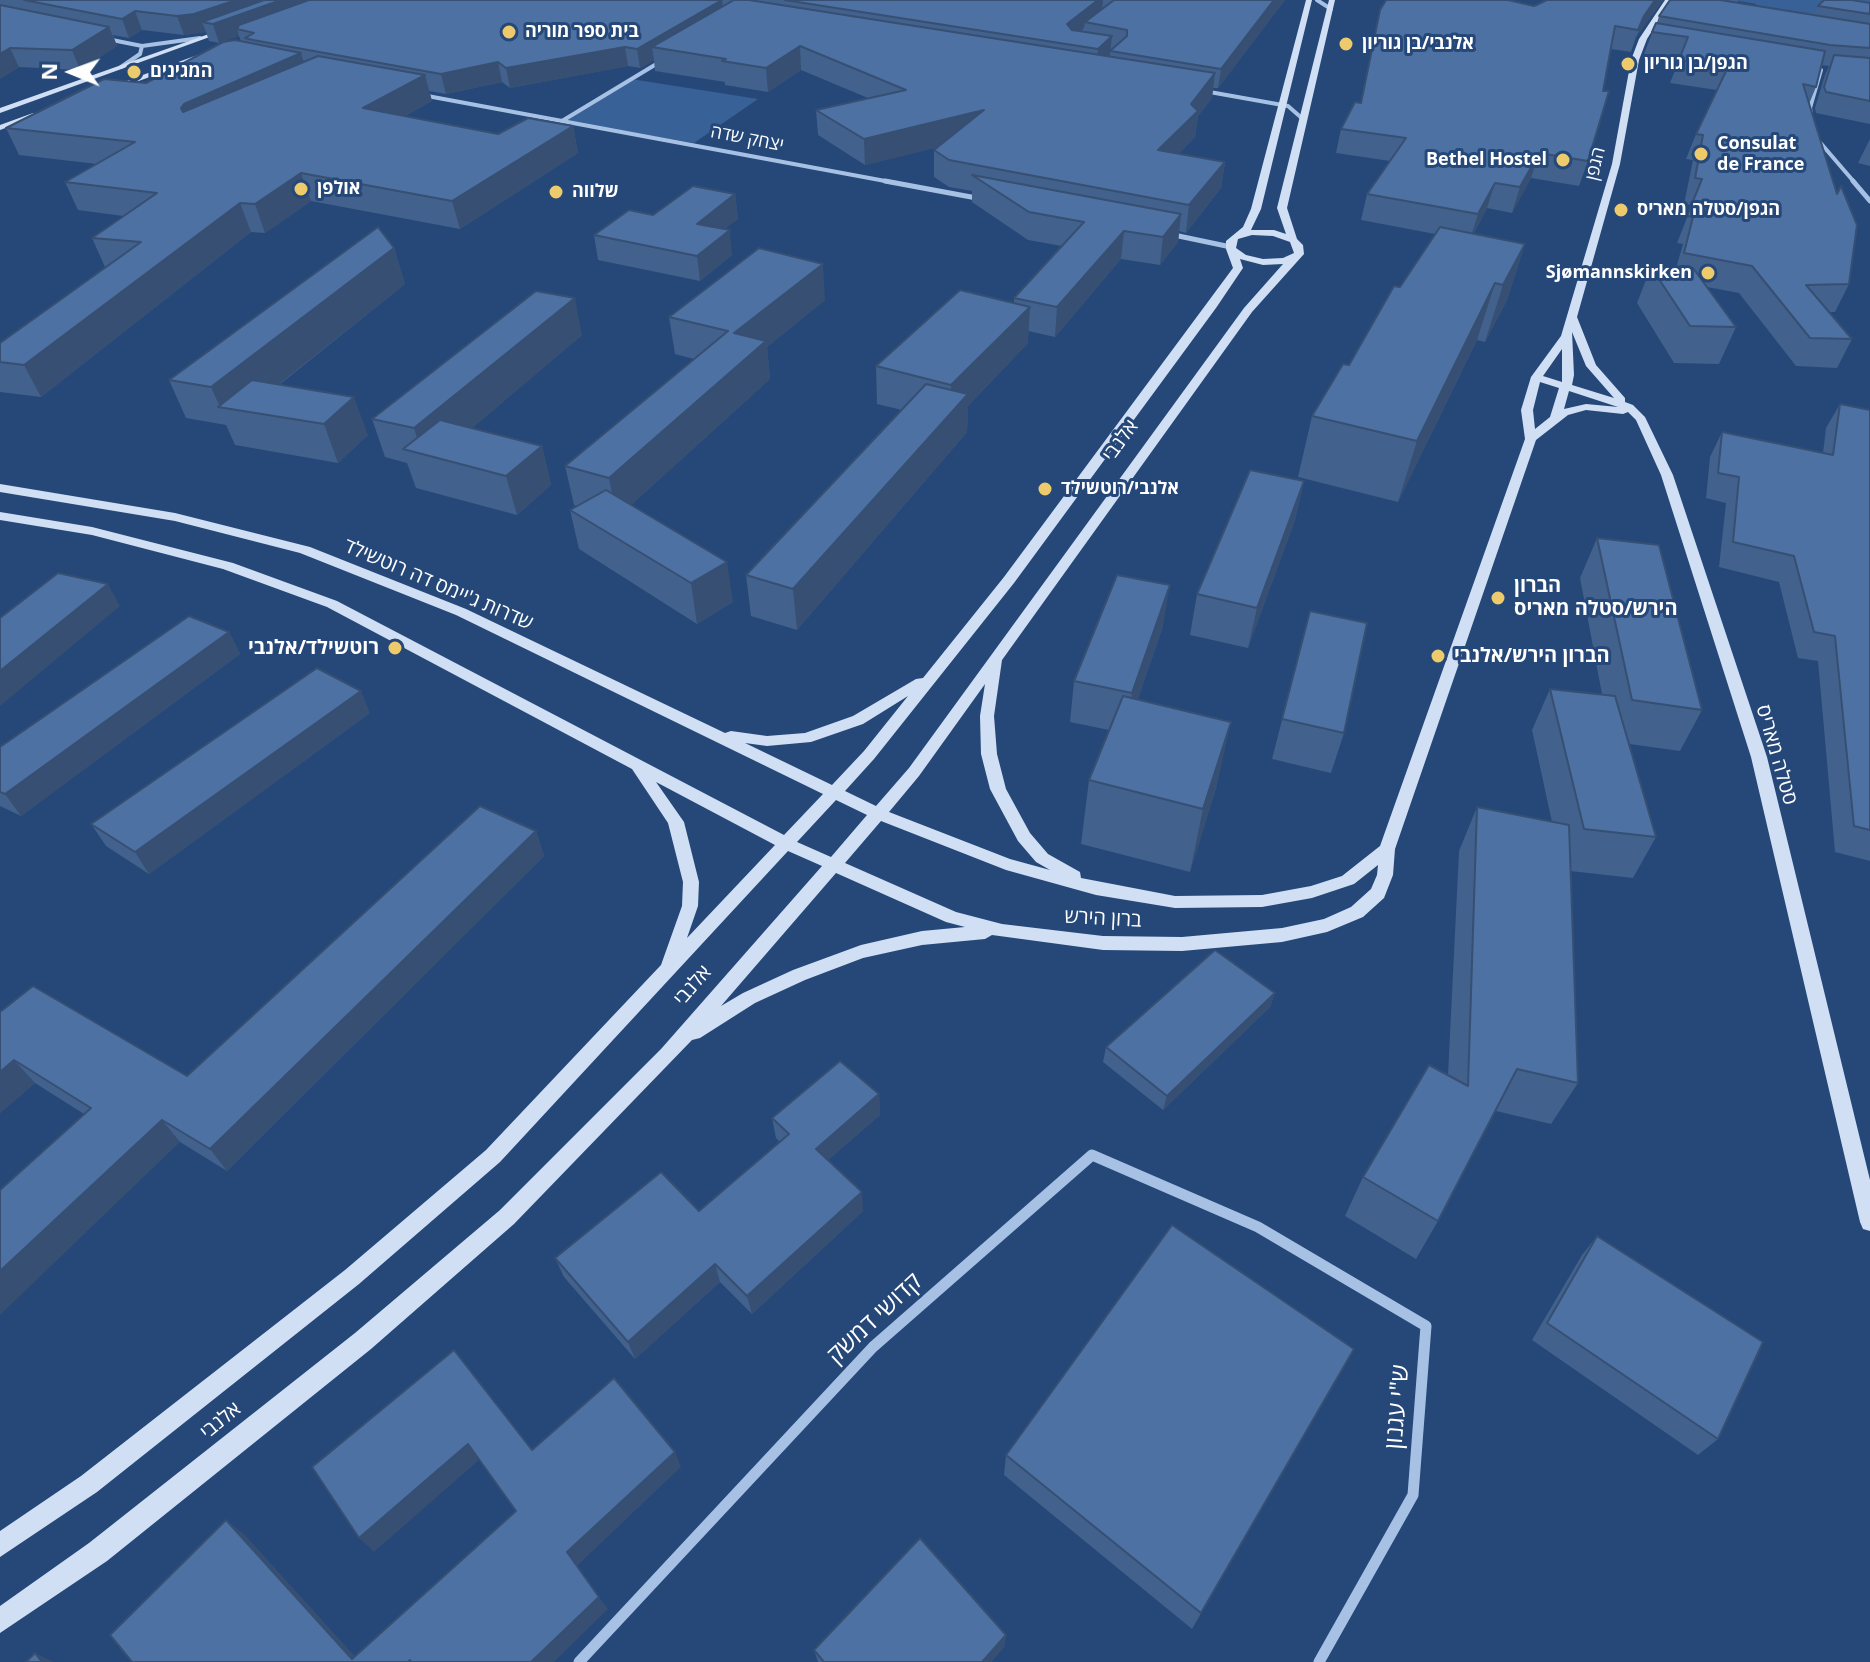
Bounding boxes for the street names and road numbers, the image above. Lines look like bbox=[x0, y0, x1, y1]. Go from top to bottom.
street label: יצחק שדה bbox=[709, 121, 785, 157]
street label: הגפן bbox=[1581, 145, 1611, 183]
street label: אלנבי bbox=[1098, 416, 1144, 466]
street label: שדרות ג'יימס דה רוטשילד bbox=[340, 534, 536, 636]
street label: סטלה מאריס bbox=[1750, 702, 1802, 808]
street label: ברון הירש bbox=[1064, 905, 1142, 933]
street label: אלנבי bbox=[669, 961, 717, 1011]
street label: קדושי דמשק bbox=[821, 1268, 929, 1370]
street label: ש"י עגנון bbox=[1380, 1364, 1416, 1450]
street label: אלנבי bbox=[196, 1397, 246, 1445]

